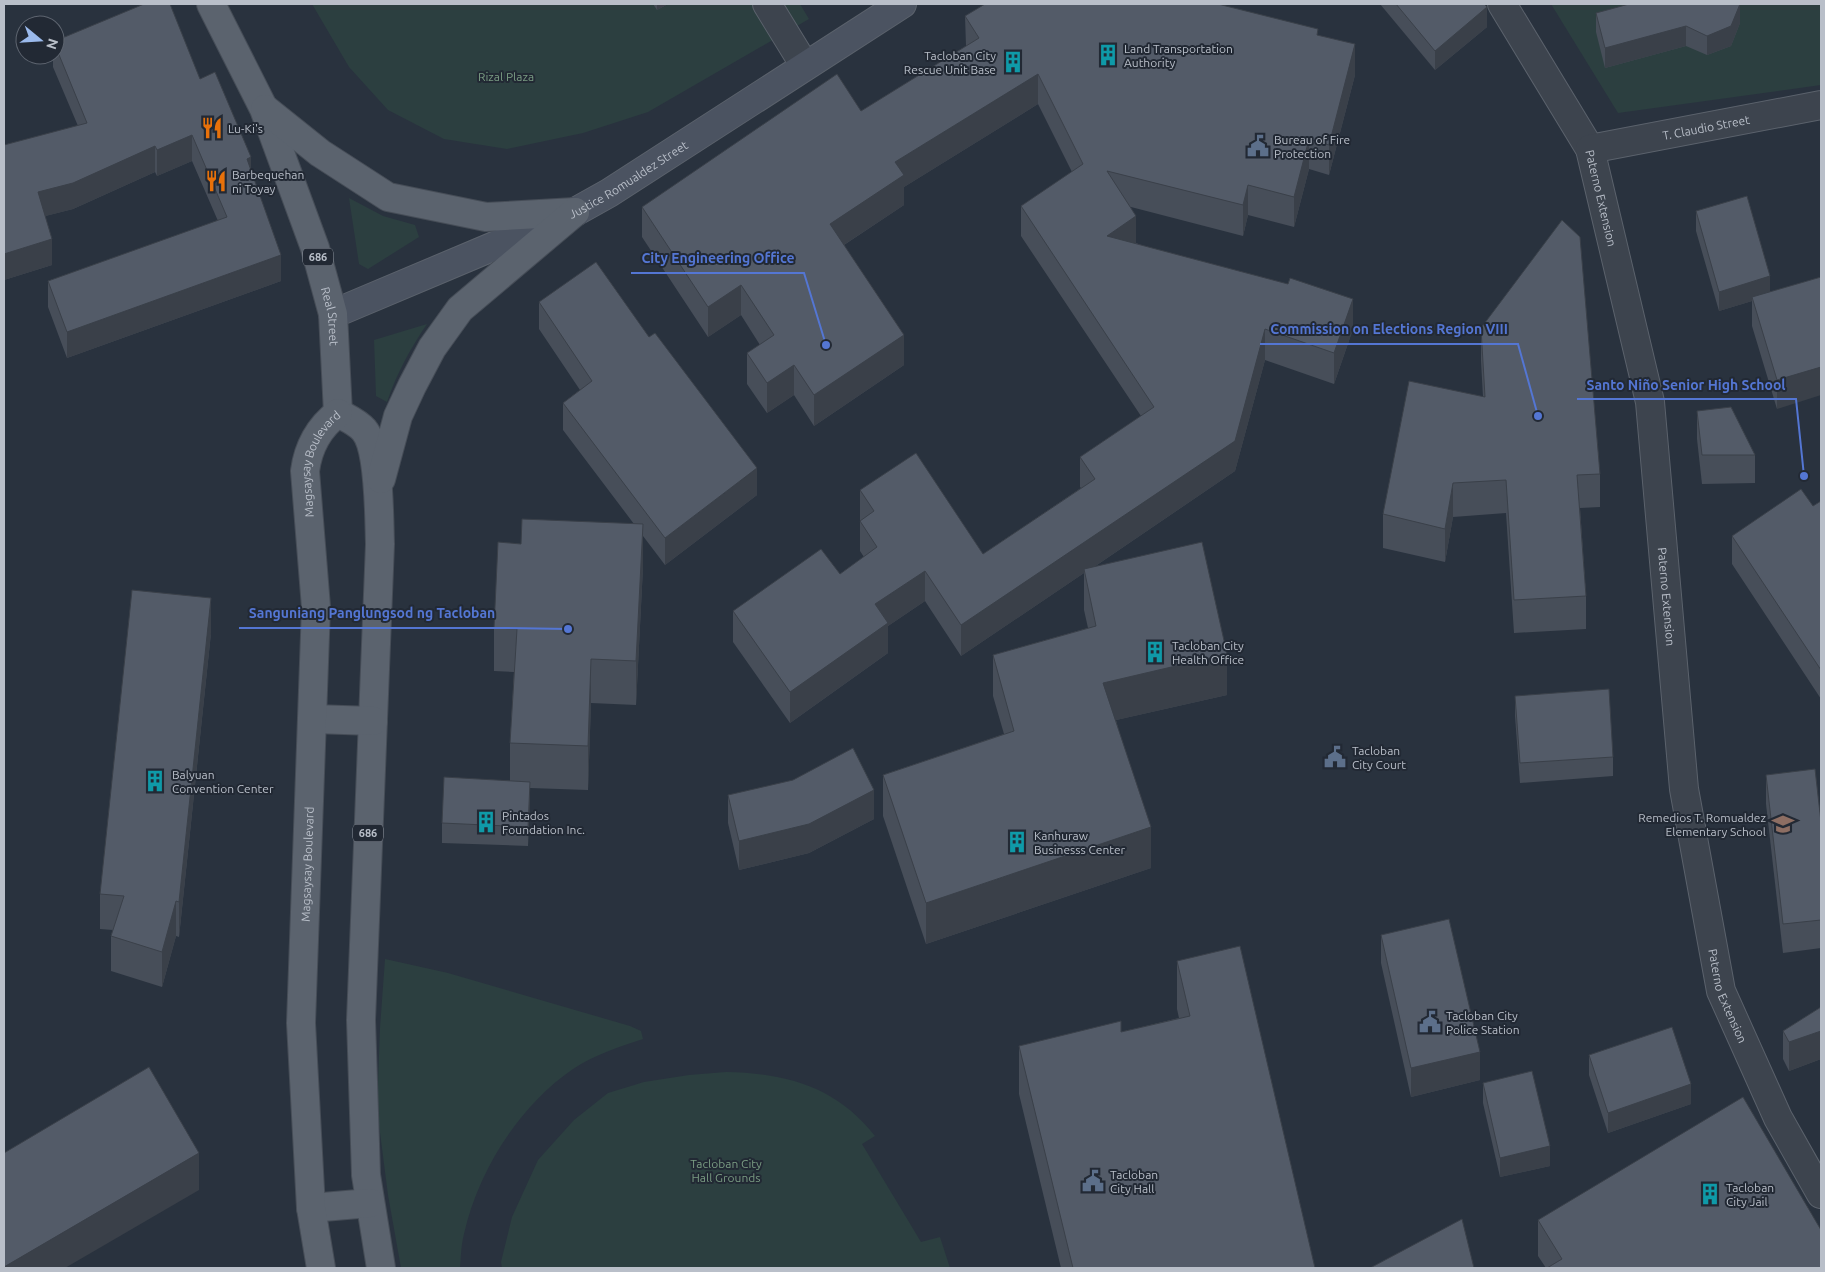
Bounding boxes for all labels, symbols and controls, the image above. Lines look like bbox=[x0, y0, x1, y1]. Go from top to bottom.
north arrow bbox=[15, 15, 65, 65]
text: N bbox=[43, 37, 62, 51]
building icon: Land Transportation Authority bbox=[1095, 42, 1121, 68]
place label: Land Transportation Authority bbox=[1124, 42, 1233, 69]
place label: Tacloban City Rescue Unit Base bbox=[904, 49, 996, 76]
building icon: Tacloban City Rescue Unit Base bbox=[1000, 49, 1026, 75]
park label: Rizal Plaza bbox=[478, 70, 534, 83]
street label: T. Claudio Street bbox=[1661, 112, 1751, 142]
restaurant icon: Lu-Ki's bbox=[199, 115, 225, 141]
place label: Lu-Ki's bbox=[228, 122, 263, 135]
public building icon: Bureau of Fire Protection bbox=[1245, 133, 1271, 159]
place label: Bureau of Fire Protection bbox=[1274, 133, 1350, 160]
street label: Justice Romualdez Street bbox=[567, 138, 690, 220]
street label: Paterno Extension bbox=[1584, 148, 1619, 248]
restaurant icon: Barbequehan ni Toyay bbox=[203, 168, 229, 194]
place label: Barbequehan ni Toyay bbox=[232, 168, 304, 195]
callout: City Engineering Office bbox=[631, 244, 804, 273]
road number: 686 bbox=[303, 248, 333, 266]
text: City Engineering Office bbox=[641, 250, 795, 266]
street label: Real Street bbox=[319, 285, 341, 346]
callout: Commission on Elections Region VIII bbox=[1260, 315, 1518, 344]
text: Commission on Elections Region VIII bbox=[1270, 321, 1508, 337]
callout: Santo Niño Senior High School bbox=[1577, 370, 1796, 399]
text: Santo Niño Senior High School bbox=[1586, 377, 1786, 393]
street label: Magsaysay Boulevard bbox=[298, 408, 342, 518]
street label: Paterno Extension bbox=[1656, 547, 1678, 646]
callout: Sanguniang Panglungsod ng Tacloban bbox=[239, 599, 506, 628]
text: Sanguniang Panglungsod ng Tacloban bbox=[249, 605, 495, 621]
building icon: Tacloban City Health Office bbox=[1142, 639, 1168, 665]
place label: Tacloban City Health Office bbox=[1172, 639, 1244, 666]
public building icon: Tacloban City Court bbox=[1322, 744, 1348, 770]
place label: Tacloban City Court bbox=[1352, 744, 1406, 771]
building icon: Balyuan Convention Center bbox=[142, 768, 168, 794]
place label: Balyuan Convention Center bbox=[172, 768, 274, 795]
street label: Magsaysay Boulevard bbox=[298, 806, 315, 922]
building icon: Pintados Foundation Inc. bbox=[473, 809, 499, 835]
place label: Pintados Foundation Inc. bbox=[502, 809, 585, 836]
place label: Remedios T. Romualdez Elementary School bbox=[1638, 811, 1766, 838]
school or university icon: Remedios T. Romualdez Elementary School bbox=[1770, 811, 1796, 837]
road number: 686 bbox=[353, 824, 383, 841]
building icon: Kanhuraw Businesss Center bbox=[1004, 829, 1030, 855]
place label: Kanhuraw Businesss Center bbox=[1034, 829, 1126, 856]
street label: Paterno Extension bbox=[1707, 948, 1750, 1045]
public building icon: Tacloban City Police Station bbox=[1417, 1009, 1443, 1035]
place label: Tacloban City Police Station bbox=[1446, 1009, 1520, 1036]
park label: Tacloban City Hall Grounds bbox=[690, 1157, 762, 1184]
public building icon: Tacloban City Hall bbox=[1080, 1168, 1106, 1194]
place label: Tacloban City Hall bbox=[1110, 1168, 1158, 1195]
building icon: Tacloban City Jail bbox=[1697, 1181, 1723, 1207]
place label: Tacloban City Jail bbox=[1726, 1181, 1774, 1208]

